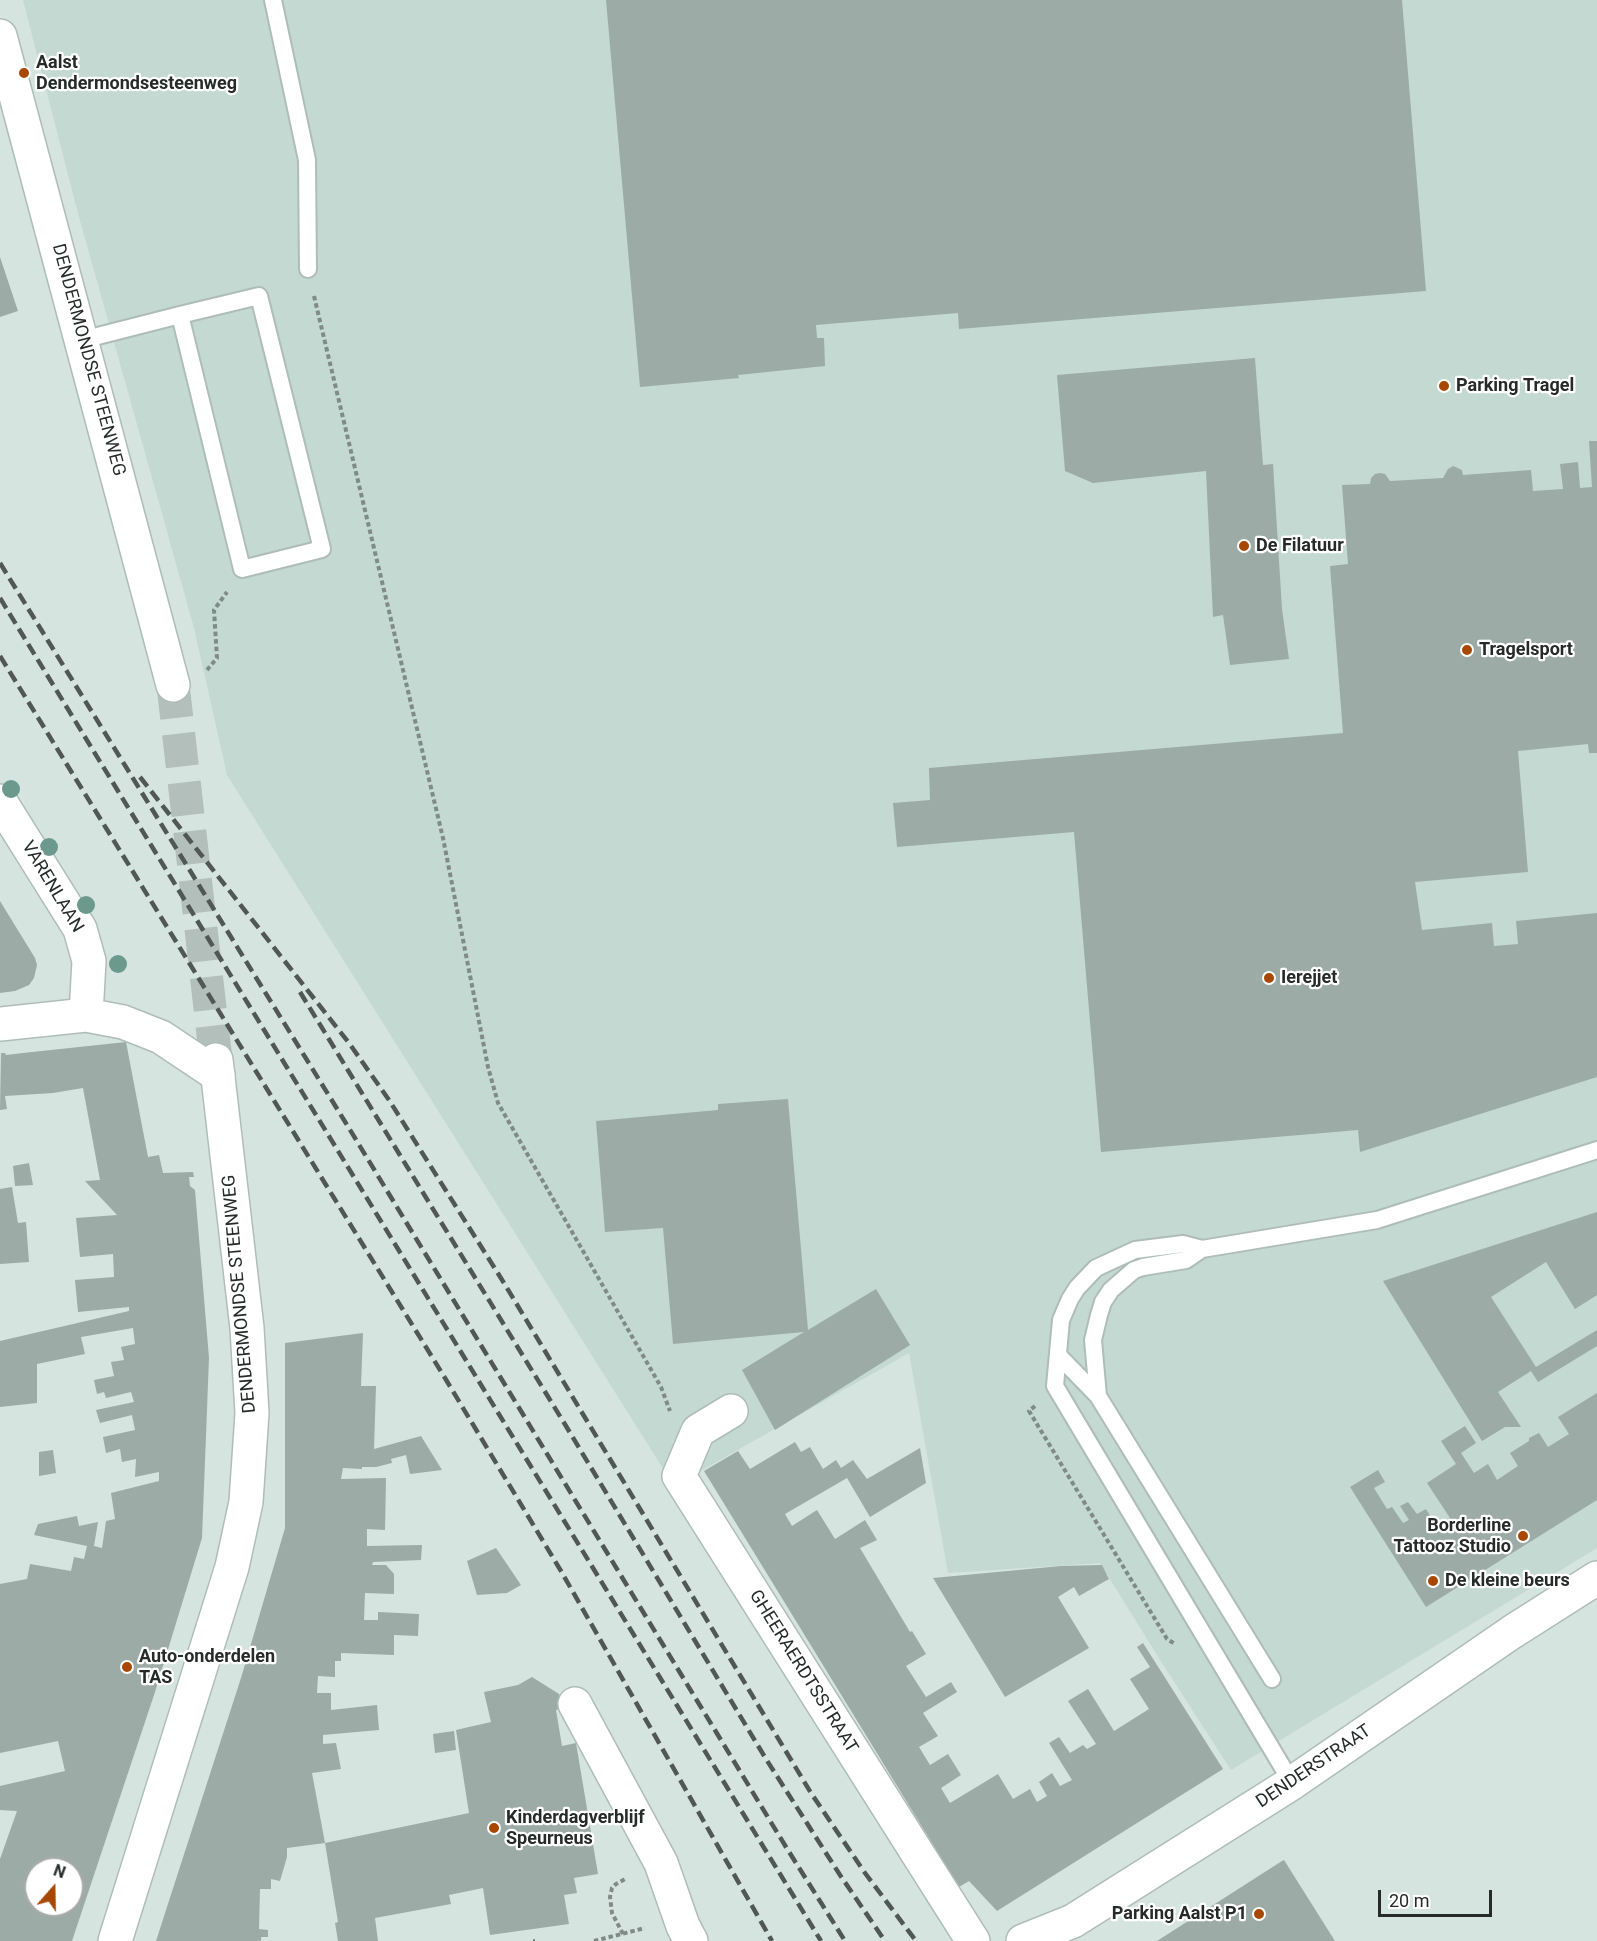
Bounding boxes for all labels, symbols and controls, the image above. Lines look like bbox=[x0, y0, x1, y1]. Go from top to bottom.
place label: Aalst Dendermondsesteenweg bbox=[36, 52, 237, 94]
marker: Aalst Dendermondsesteenweg bbox=[17, 66, 31, 80]
street label: DENDERMONDSE STEENWEG bbox=[47, 242, 129, 478]
place label: Parking Tragel bbox=[1456, 375, 1574, 397]
marker: Parking Tragel bbox=[1437, 379, 1451, 393]
place label: De Filatuur bbox=[1256, 535, 1344, 557]
marker: De Filatuur bbox=[1237, 539, 1251, 553]
place label: Tragelsport bbox=[1479, 639, 1573, 661]
marker: Tragelsport bbox=[1460, 643, 1474, 657]
street label: VARENLAAN bbox=[16, 837, 88, 937]
place label: Ierejjet bbox=[1281, 967, 1337, 989]
marker: Ierejjet bbox=[1262, 971, 1276, 985]
street label: DENDERMONDSE STEENWEG bbox=[219, 1174, 261, 1414]
place label: Borderline Tattooz Studio bbox=[1393, 1515, 1511, 1558]
marker: Borderline Tattooz Studio bbox=[1516, 1529, 1530, 1543]
place label: De kleine beurs bbox=[1445, 1570, 1570, 1592]
marker: De kleine beurs bbox=[1426, 1574, 1440, 1588]
street label: GHEERAERDTSSTRAAT bbox=[744, 1586, 862, 1758]
place label: Auto-onderdelen TAS bbox=[139, 1646, 275, 1688]
marker: Auto-onderdelen TAS bbox=[120, 1660, 134, 1674]
street label: DENDERSTRAAT bbox=[1253, 1721, 1375, 1813]
place label: Kinderdagverblijf Speurneus bbox=[506, 1807, 645, 1850]
marker: Kinderdagverblijf Speurneus bbox=[487, 1821, 501, 1835]
north arrow bbox=[24, 1857, 84, 1917]
text: N bbox=[51, 1861, 68, 1882]
scale bar bbox=[1381, 1878, 1495, 1916]
text: 20 m bbox=[1389, 1890, 1429, 1911]
place label: Parking Aalst P1 bbox=[1112, 1903, 1247, 1925]
marker: Parking Aalst P1 bbox=[1252, 1907, 1266, 1921]

